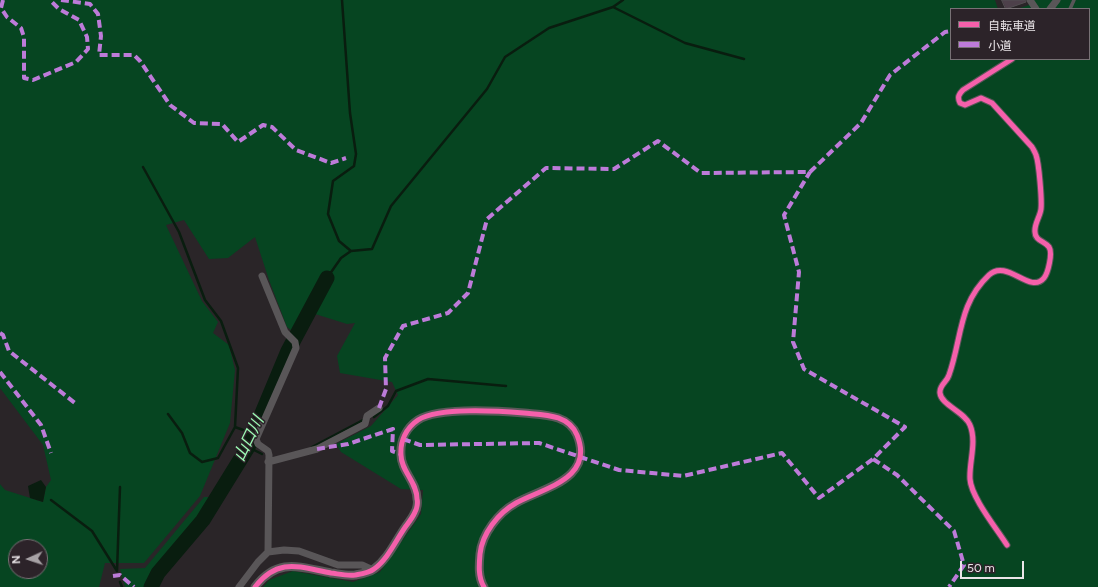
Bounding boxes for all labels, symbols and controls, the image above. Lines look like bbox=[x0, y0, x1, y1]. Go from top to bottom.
legend bbox=[950, 8, 1090, 60]
text: 自転車道 bbox=[988, 19, 1036, 33]
text: 小道 bbox=[988, 39, 1012, 53]
water label: 山口川 bbox=[230, 413, 268, 465]
north arrow bbox=[8, 539, 48, 579]
scale bar bbox=[962, 553, 1026, 579]
text: N bbox=[10, 555, 23, 564]
text: 50 m bbox=[967, 561, 995, 575]

